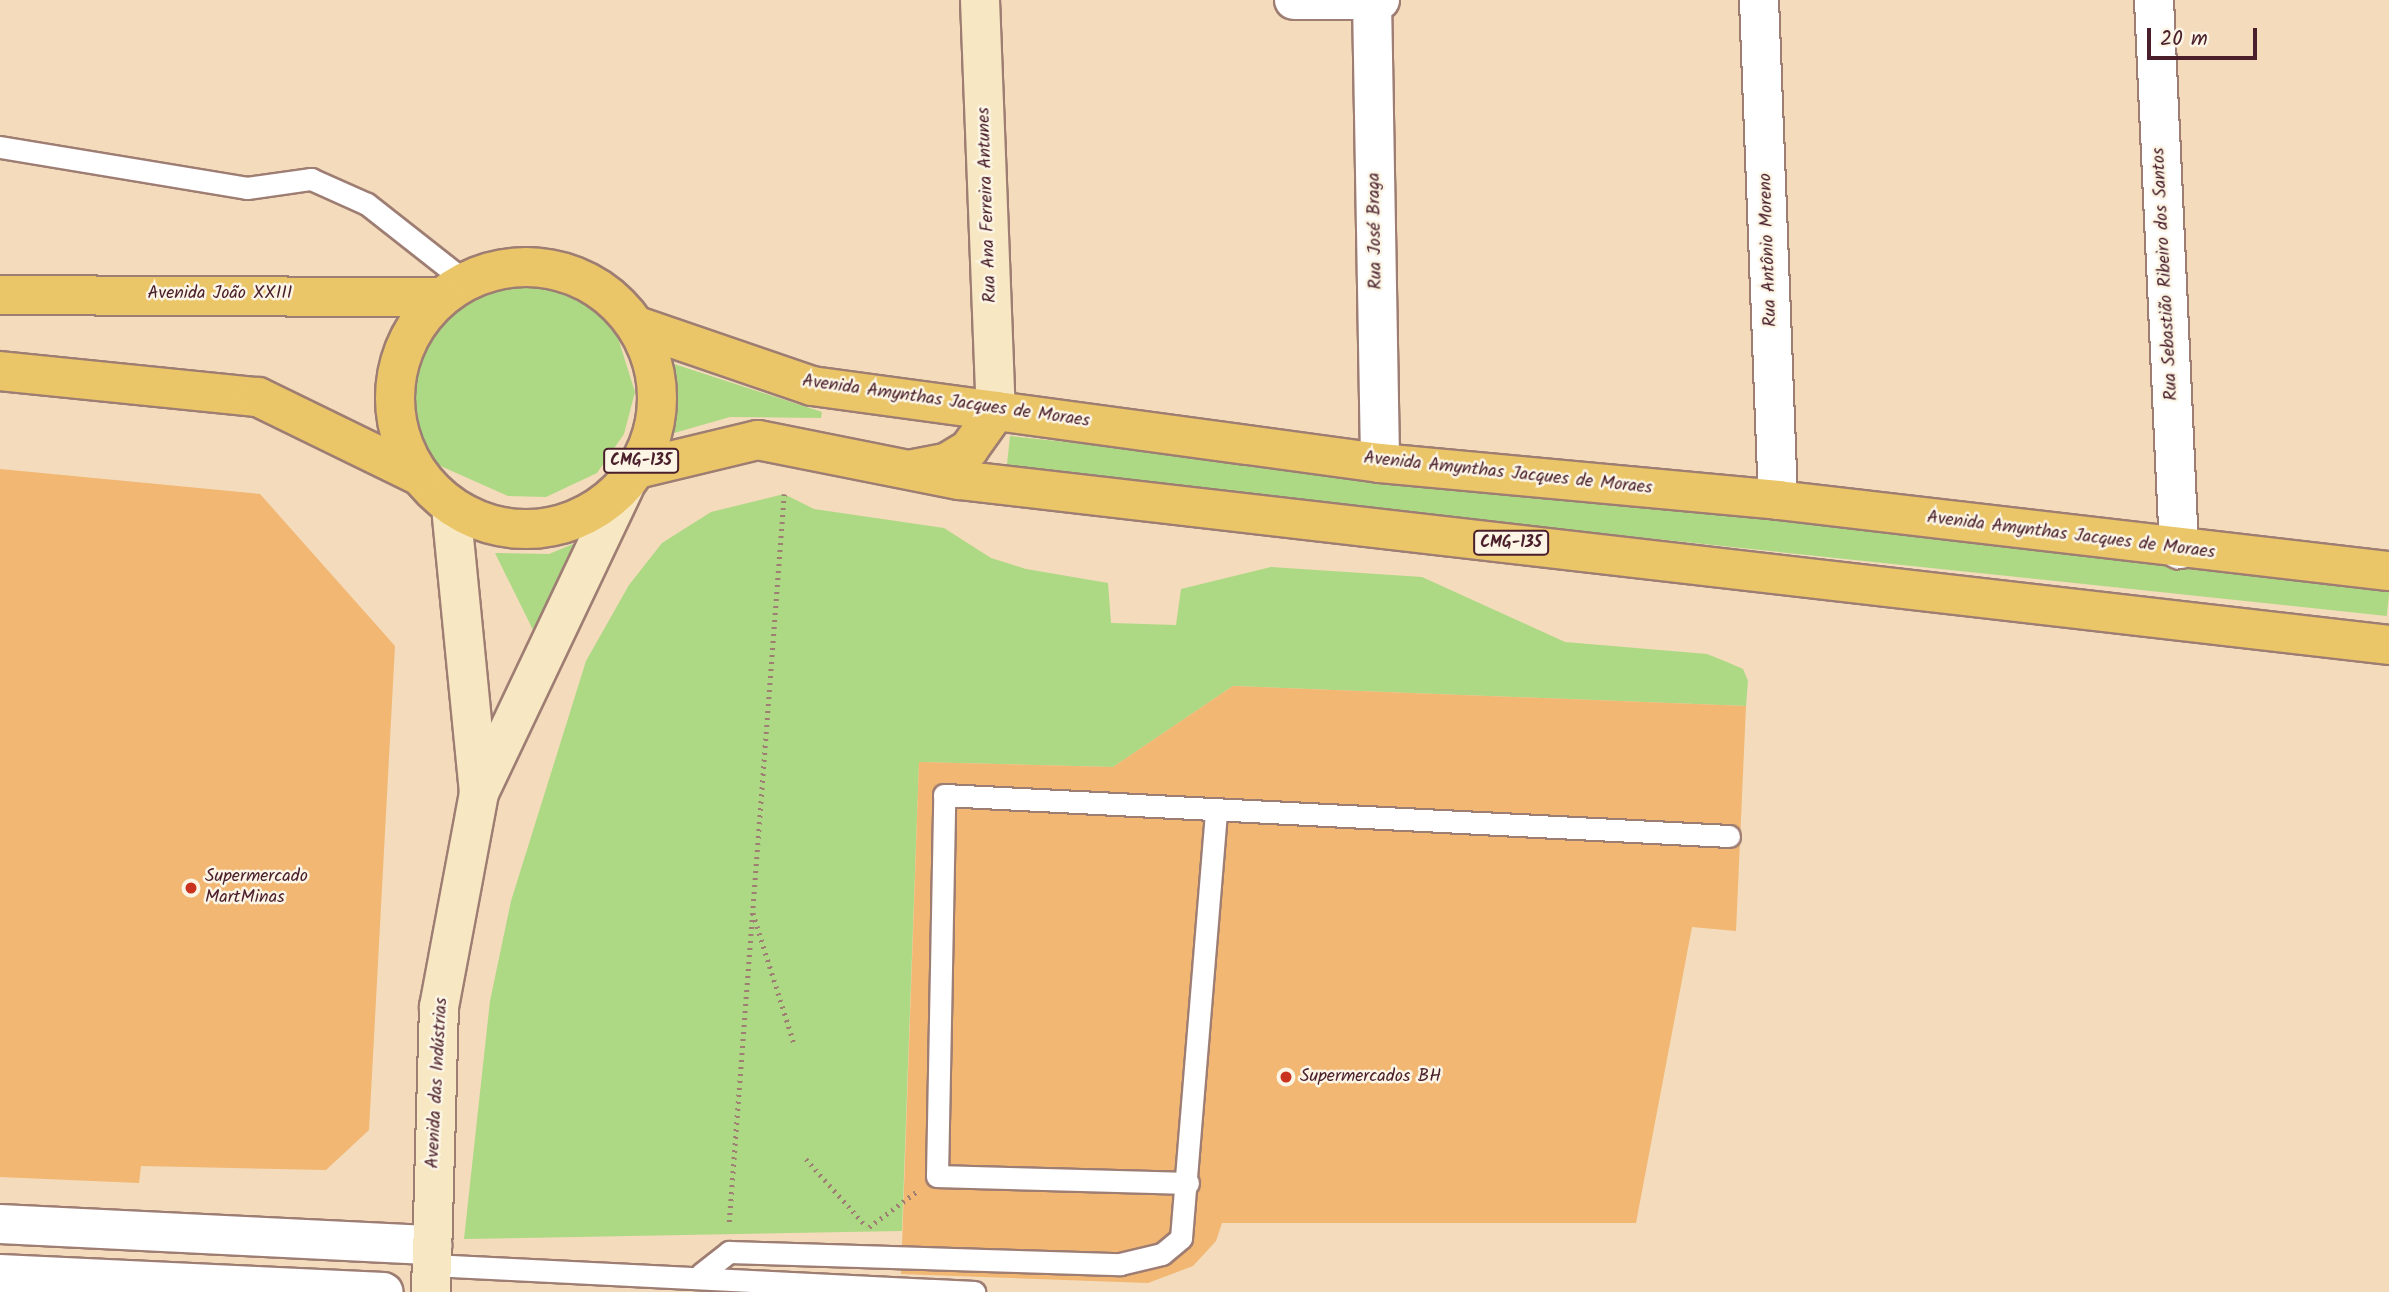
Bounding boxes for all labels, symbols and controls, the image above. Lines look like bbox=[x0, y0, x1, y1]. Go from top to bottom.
scale bar bbox=[2151, 14, 2261, 58]
text: 20 m bbox=[2160, 23, 2208, 56]
street label: Rua Ana Ferreira Antunes bbox=[974, 107, 1002, 303]
street label: Rua Sebastião Ribeiro dos Santos bbox=[2149, 147, 2183, 401]
street label: Rua José Braga bbox=[1364, 172, 1388, 290]
street label: Rua Antônio Moreno bbox=[1756, 173, 1782, 327]
street label: Avenida João XXIII bbox=[148, 283, 292, 305]
street label: Avenida Amynthas Jacques de Moraes bbox=[801, 371, 1091, 433]
road number: CMG-135 bbox=[602, 448, 680, 474]
street label: Avenida Amynthas Jacques de Moraes bbox=[1363, 448, 1653, 500]
street label: Avenida Amynthas Jacques de Moraes bbox=[1926, 508, 2216, 564]
road number: CMG-135 bbox=[1472, 530, 1550, 556]
place label: Supermercado MartMinas bbox=[205, 867, 308, 910]
marker: Supermercado MartMinas bbox=[183, 880, 199, 896]
street label: Avenida das Indústrias bbox=[423, 997, 453, 1169]
place label: Supermercados BH bbox=[1300, 1066, 1441, 1088]
marker: Supermercados BH bbox=[1278, 1069, 1294, 1085]

